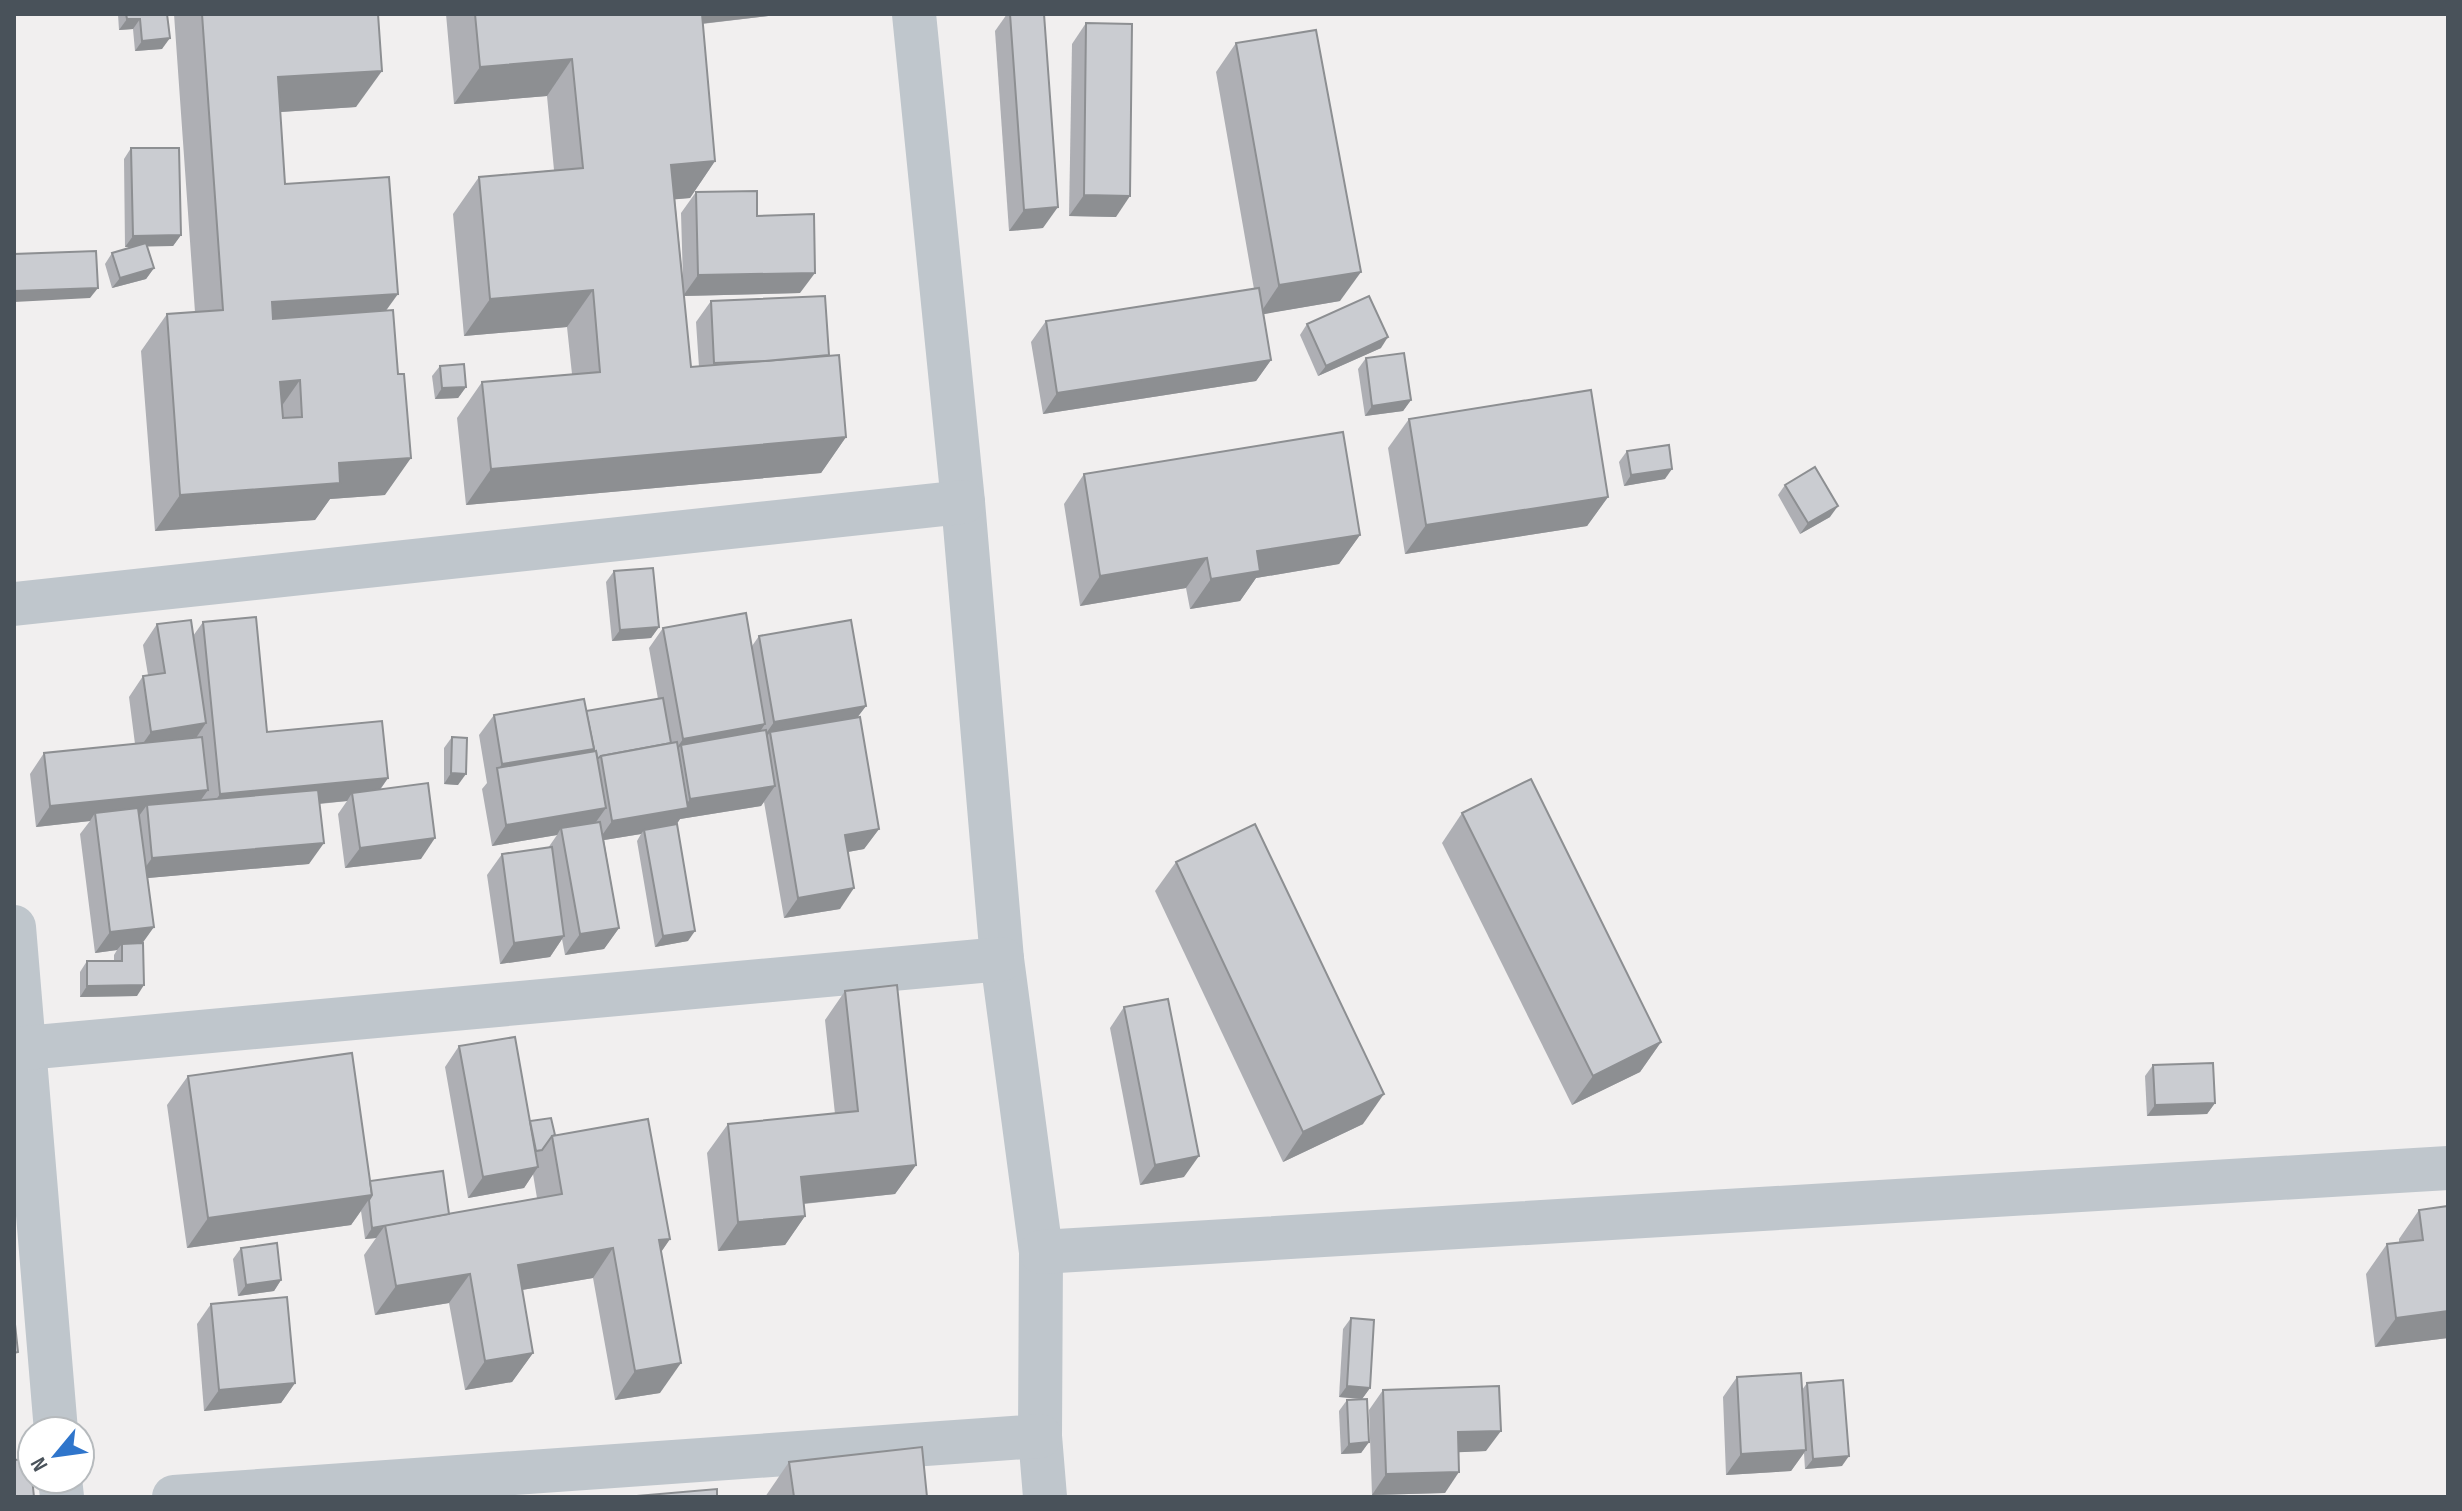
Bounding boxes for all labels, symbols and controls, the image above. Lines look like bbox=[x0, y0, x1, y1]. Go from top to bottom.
north arrow bbox=[16, 1415, 96, 1495]
text: N bbox=[25, 1452, 54, 1476]

